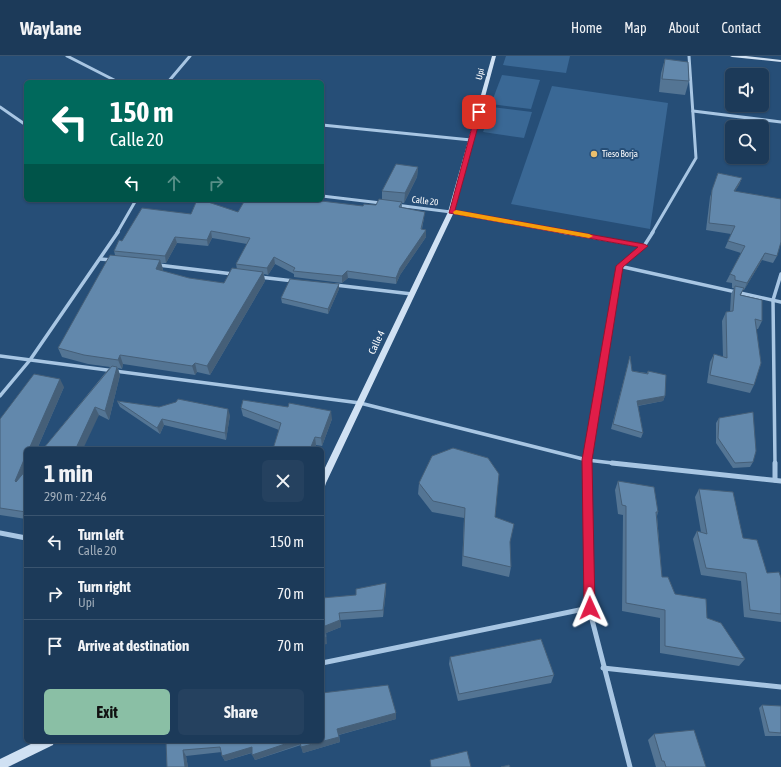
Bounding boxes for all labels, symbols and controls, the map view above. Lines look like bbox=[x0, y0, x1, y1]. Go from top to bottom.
text: Waylane bbox=[20, 17, 82, 39]
text: Home bbox=[571, 20, 602, 36]
text: Map bbox=[624, 20, 647, 36]
text: About bbox=[669, 20, 700, 36]
text: Contact bbox=[722, 20, 761, 36]
street label: Upi bbox=[474, 67, 486, 81]
map controls bbox=[725, 68, 769, 164]
button: sound bbox=[725, 68, 769, 112]
pin bbox=[462, 95, 496, 129]
icon: left bbox=[44, 96, 96, 148]
text: 150 m bbox=[110, 96, 173, 128]
icon: arrive bbox=[468, 101, 490, 123]
button: search bbox=[725, 120, 769, 164]
text: Calle 20 bbox=[110, 129, 163, 150]
marker: Tieso Borja bbox=[589, 149, 599, 159]
place label: Tieso Borja bbox=[602, 149, 638, 159]
icon: left bbox=[121, 172, 143, 194]
icon: ahead bbox=[163, 172, 185, 194]
icon: right bbox=[205, 172, 227, 194]
street label: Calle 20 bbox=[411, 194, 439, 208]
street label: Calle 4 bbox=[366, 328, 387, 356]
text: 1 min bbox=[44, 460, 93, 487]
button: close bbox=[262, 460, 304, 502]
text: 290 m · 22:46 bbox=[44, 489, 107, 504]
text: Turn left bbox=[78, 526, 124, 543]
icon: left bbox=[44, 531, 66, 553]
text: 150 m bbox=[270, 533, 304, 550]
text: Calle 20 bbox=[78, 543, 117, 558]
text: Turn right bbox=[78, 578, 131, 595]
icon: right bbox=[44, 583, 66, 605]
text: 70 m bbox=[277, 585, 304, 602]
position arrow bbox=[569, 587, 611, 629]
text: Upi bbox=[78, 595, 95, 610]
icon: arrive bbox=[44, 635, 66, 657]
text: Arrive at destination bbox=[78, 637, 189, 654]
text: 70 m bbox=[277, 637, 304, 654]
button: Exit bbox=[44, 689, 170, 735]
button: Share bbox=[178, 689, 304, 735]

